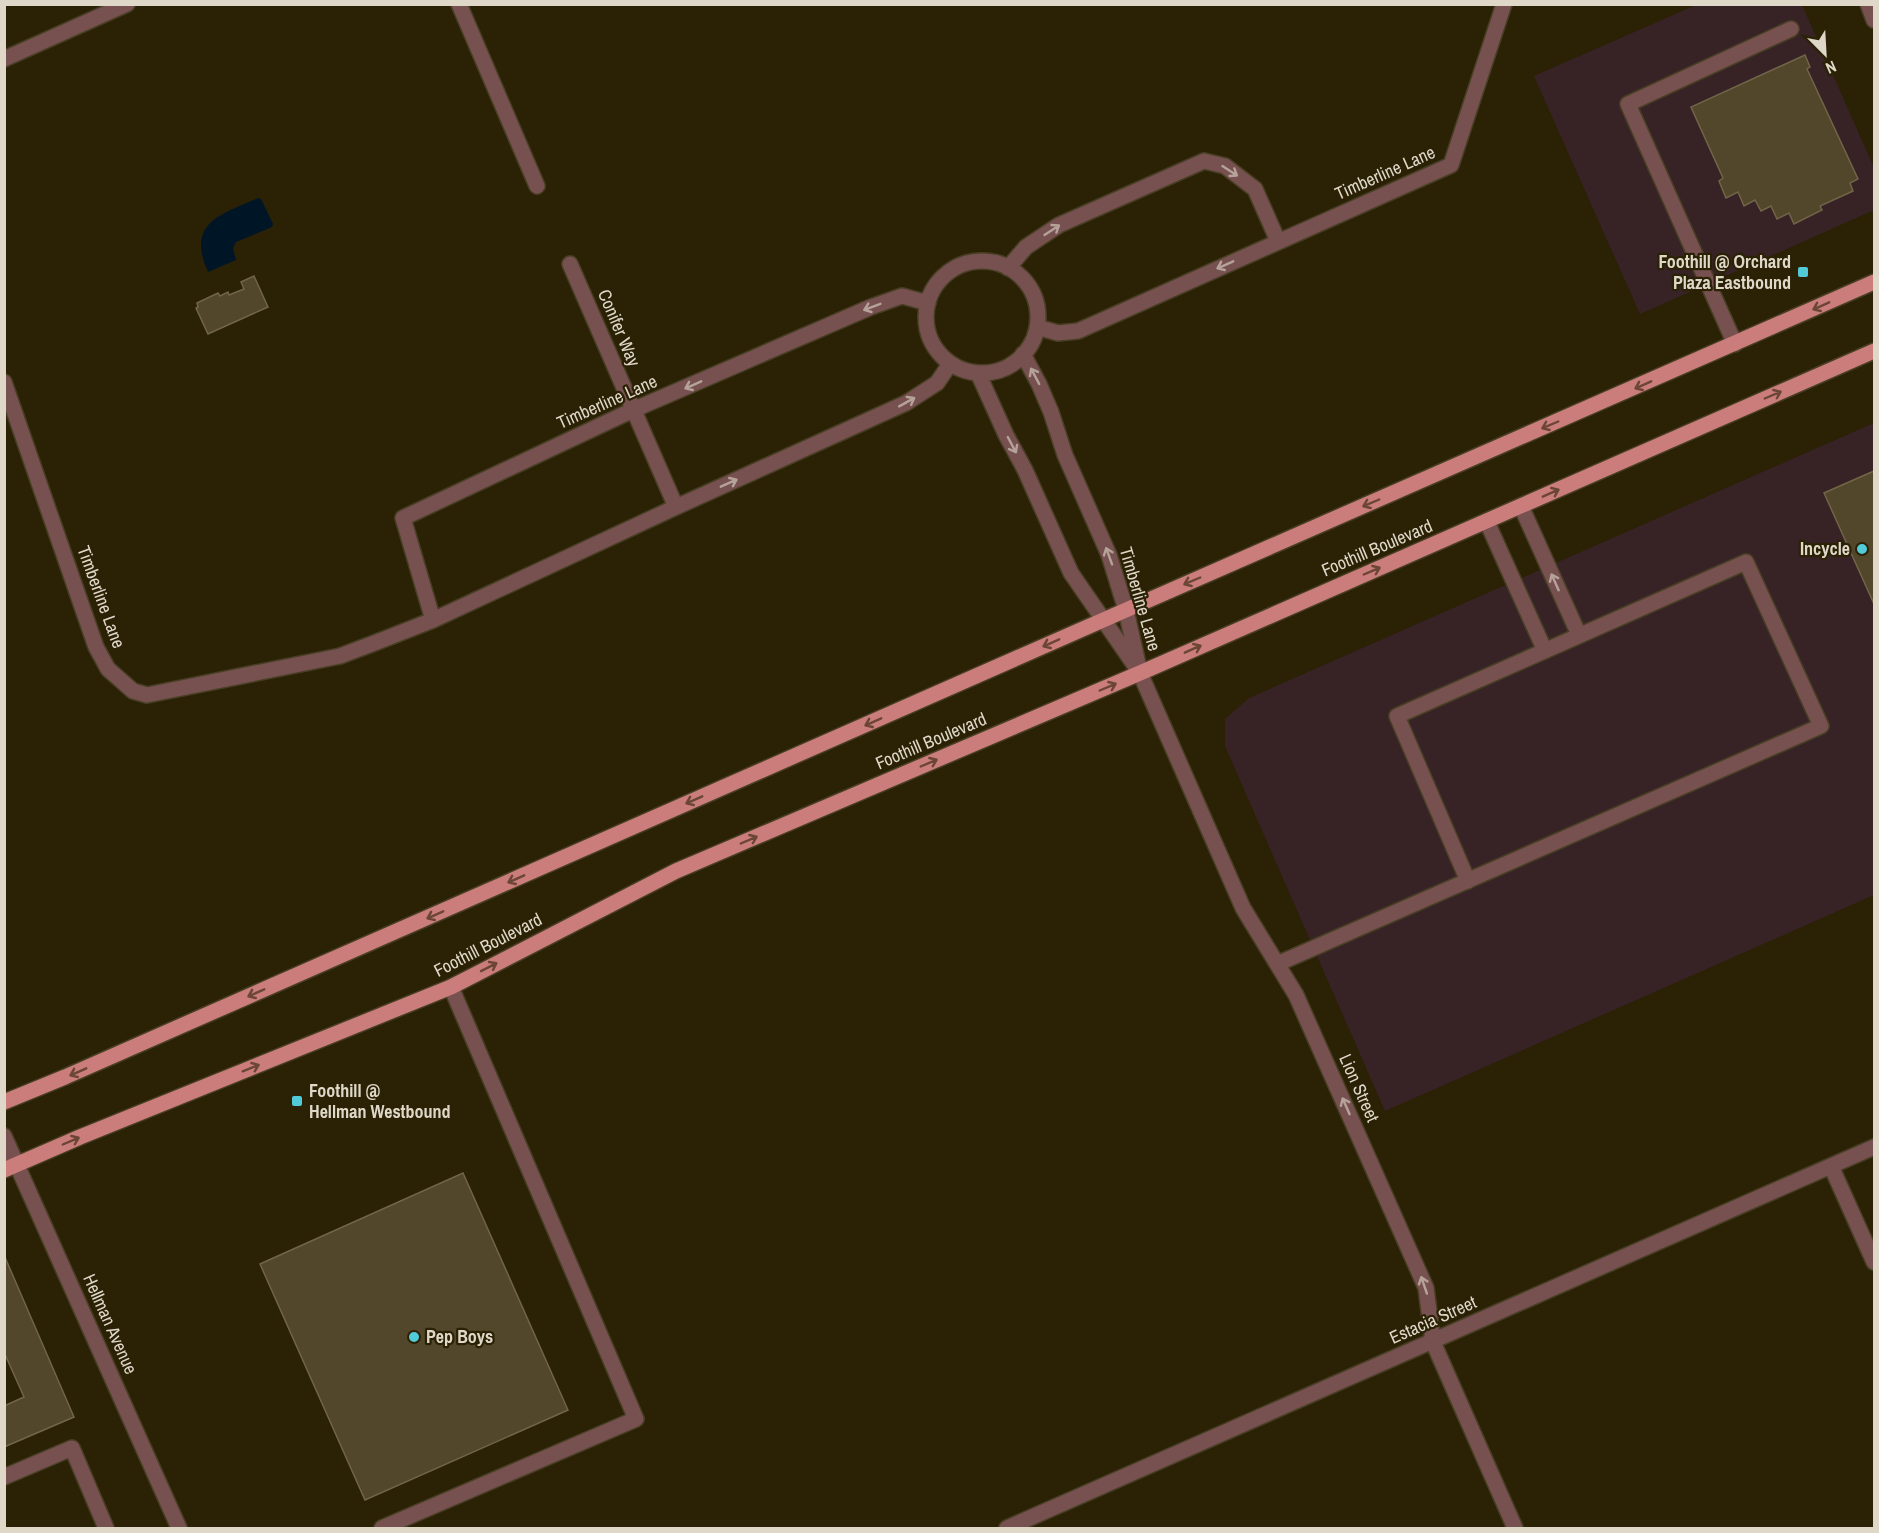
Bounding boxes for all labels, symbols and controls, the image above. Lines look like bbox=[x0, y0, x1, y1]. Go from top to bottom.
north arrow bbox=[1795, 24, 1855, 84]
text: N bbox=[1822, 56, 1840, 80]
street label: Timberline Lane bbox=[1331, 139, 1439, 206]
one-way arrow bbox=[1221, 164, 1238, 177]
one-way arrow bbox=[1043, 223, 1060, 235]
place label: Foothill @ Orchard Plaza Eastbound bbox=[1658, 249, 1791, 295]
one-way arrow bbox=[1216, 261, 1234, 272]
marker: Foothill @ Orchard Plaza Eastbound bbox=[1796, 265, 1810, 279]
street label: Conifer Way bbox=[592, 285, 647, 371]
one-way arrow bbox=[1812, 301, 1831, 312]
one-way arrow bbox=[863, 302, 882, 313]
one-way arrow bbox=[1028, 367, 1040, 385]
street label: Timberline Lane bbox=[553, 368, 661, 435]
one-way arrow bbox=[684, 380, 703, 391]
one-way arrow bbox=[1634, 380, 1652, 391]
one-way arrow bbox=[1764, 389, 1782, 401]
one-way arrow bbox=[898, 396, 915, 408]
one-way arrow bbox=[1541, 420, 1559, 432]
one-way arrow bbox=[1007, 435, 1018, 453]
one-way arrow bbox=[720, 476, 738, 488]
one-way arrow bbox=[1541, 487, 1559, 498]
one-way arrow bbox=[1362, 498, 1380, 509]
street label: Foothill Boulevard bbox=[1317, 513, 1436, 582]
place label: Incycle bbox=[1800, 536, 1850, 561]
street label: Timberline Lane bbox=[71, 542, 132, 651]
marker: Incycle bbox=[1855, 542, 1869, 556]
street label: Timberline Lane bbox=[1114, 544, 1167, 654]
one-way arrow bbox=[1102, 547, 1113, 566]
one-way arrow bbox=[1363, 565, 1381, 576]
one-way arrow bbox=[1549, 573, 1560, 591]
one-way arrow bbox=[1183, 576, 1202, 587]
one-way arrow bbox=[1042, 639, 1060, 650]
one-way arrow bbox=[1184, 643, 1202, 654]
one-way arrow bbox=[1098, 680, 1116, 692]
street label: Foothill Boulevard bbox=[871, 706, 990, 775]
one-way arrow bbox=[864, 717, 882, 728]
one-way arrow bbox=[919, 757, 937, 768]
one-way arrow bbox=[685, 796, 703, 807]
one-way arrow bbox=[740, 834, 758, 845]
one-way arrow bbox=[507, 874, 525, 885]
street label: Foothill Boulevard bbox=[429, 907, 546, 983]
one-way arrow bbox=[426, 909, 444, 921]
one-way arrow bbox=[479, 961, 497, 972]
one-way arrow bbox=[248, 988, 266, 999]
street label: Lion Street bbox=[1333, 1050, 1386, 1126]
one-way arrow bbox=[242, 1062, 260, 1073]
one-way arrow bbox=[69, 1067, 88, 1078]
place label: Foothill @ Hellman Westbound bbox=[309, 1078, 451, 1124]
marker: Foothill @ Hellman Westbound bbox=[290, 1094, 304, 1108]
one-way arrow bbox=[1339, 1097, 1350, 1115]
one-way arrow bbox=[61, 1135, 79, 1146]
street label: Hellman Avenue bbox=[77, 1270, 144, 1378]
one-way arrow bbox=[1417, 1276, 1428, 1294]
street label: Estacia Street bbox=[1385, 1289, 1480, 1350]
place label: Pep Boys bbox=[426, 1324, 493, 1349]
marker: Pep Boys bbox=[407, 1330, 421, 1344]

